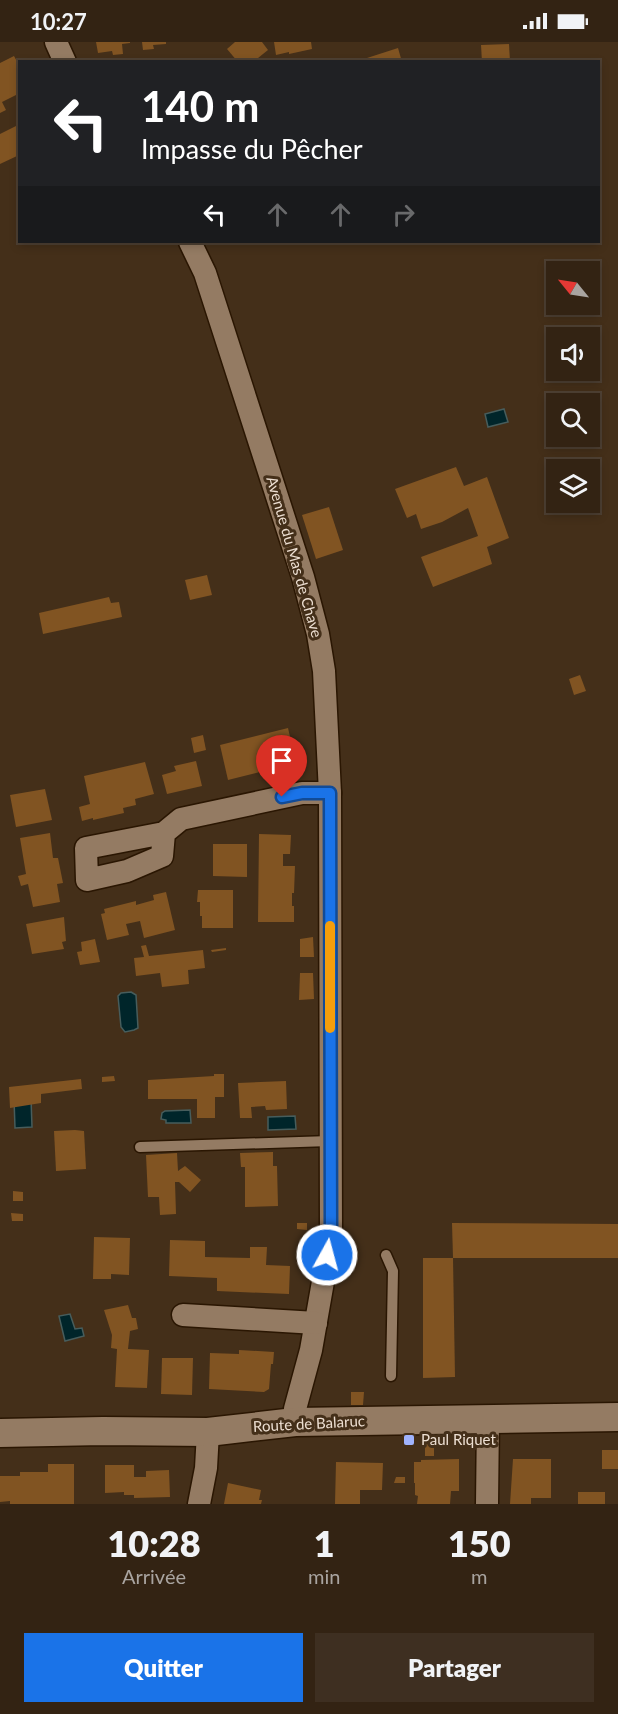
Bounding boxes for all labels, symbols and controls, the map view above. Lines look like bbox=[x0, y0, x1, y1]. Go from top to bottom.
text: 10:27 bbox=[30, 8, 87, 35]
text: 140 m bbox=[141, 81, 259, 131]
icon: left bbox=[42, 84, 120, 162]
text: Impasse du Pêcher bbox=[141, 132, 363, 165]
icon: left bbox=[198, 198, 231, 231]
icon: ahead bbox=[261, 198, 294, 231]
icon: ahead bbox=[324, 198, 357, 231]
icon: right bbox=[387, 198, 420, 231]
north arrow bbox=[546, 261, 600, 315]
map controls bbox=[546, 261, 600, 513]
button: sound bbox=[546, 327, 600, 381]
button: search bbox=[546, 393, 600, 447]
button: layers bbox=[546, 459, 600, 513]
street label: Avenue du Mas de Chave bbox=[263, 474, 327, 639]
pin bbox=[256, 735, 307, 797]
icon: arrive bbox=[265, 744, 298, 777]
position arrow bbox=[295, 1223, 359, 1287]
street label: Route de Balaruc bbox=[253, 1411, 365, 1435]
place label: Paul Riquet bbox=[421, 1430, 496, 1448]
marker: Paul Riquet bbox=[402, 1433, 416, 1447]
text: 10:28 bbox=[107, 1521, 201, 1565]
text: 1 bbox=[314, 1521, 335, 1565]
text: 150 bbox=[448, 1521, 511, 1565]
text: Arrivée bbox=[122, 1564, 186, 1588]
text: min bbox=[308, 1564, 340, 1588]
text: m bbox=[471, 1564, 487, 1588]
button: Quitter bbox=[24, 1633, 303, 1702]
button: Partager bbox=[315, 1633, 594, 1702]

